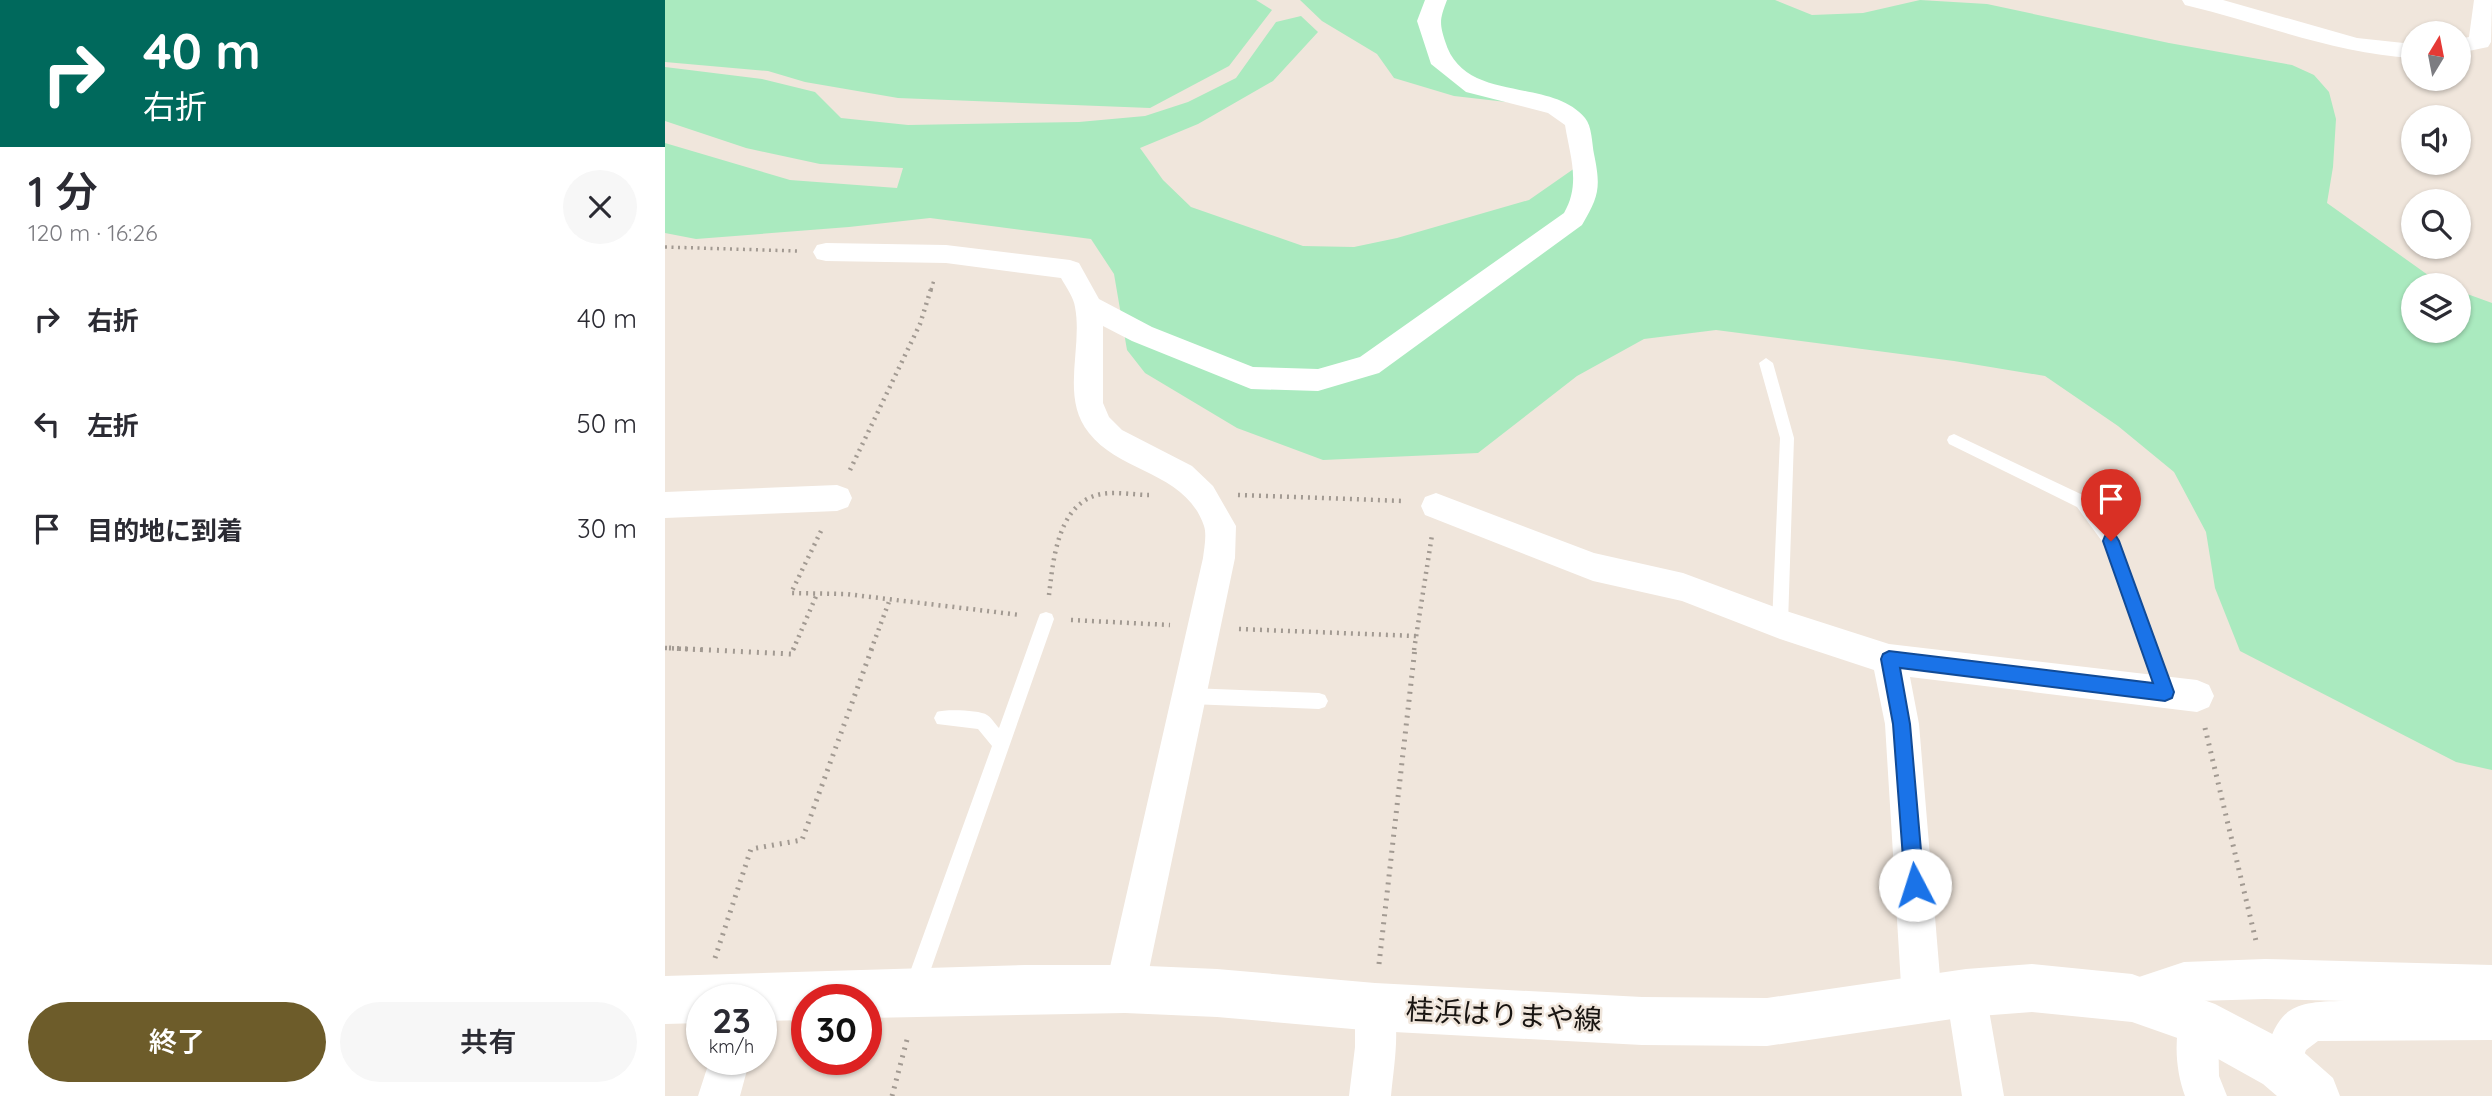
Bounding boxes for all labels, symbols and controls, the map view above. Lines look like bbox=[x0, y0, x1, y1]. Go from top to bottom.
text: 40 m bbox=[143, 20, 261, 81]
north arrow bbox=[2401, 21, 2471, 91]
map controls bbox=[2401, 21, 2471, 343]
icon: right bbox=[28, 28, 119, 119]
text: 右折 bbox=[143, 86, 207, 126]
button: sound bbox=[2401, 105, 2471, 175]
text: 1 分 bbox=[28, 165, 98, 218]
button: close bbox=[563, 170, 637, 244]
button: search bbox=[2401, 189, 2471, 259]
text: 120 m · 16:26 bbox=[28, 218, 158, 247]
button: layers bbox=[2401, 273, 2471, 343]
icon: right bbox=[28, 300, 66, 338]
text: 40 m bbox=[577, 302, 637, 335]
text: 右折 bbox=[87, 304, 139, 337]
icon: left bbox=[28, 405, 66, 443]
text: 50 m bbox=[577, 407, 637, 440]
text: 左折 bbox=[87, 409, 139, 442]
pin bbox=[2081, 469, 2141, 541]
icon: arrive bbox=[2092, 480, 2130, 518]
icon: arrive bbox=[28, 510, 66, 548]
text: 30 m bbox=[577, 512, 637, 545]
text: 目的地に到着 bbox=[87, 514, 243, 547]
position arrow bbox=[1878, 848, 1952, 922]
speed limit sign: 30 bbox=[791, 984, 882, 1075]
street label: 桂浜はりまや線 bbox=[1405, 991, 1603, 1037]
text: 23 bbox=[712, 998, 751, 1042]
button: 終了 bbox=[28, 1002, 326, 1082]
button: 共有 bbox=[340, 1002, 637, 1082]
text: km/h bbox=[709, 1035, 754, 1058]

